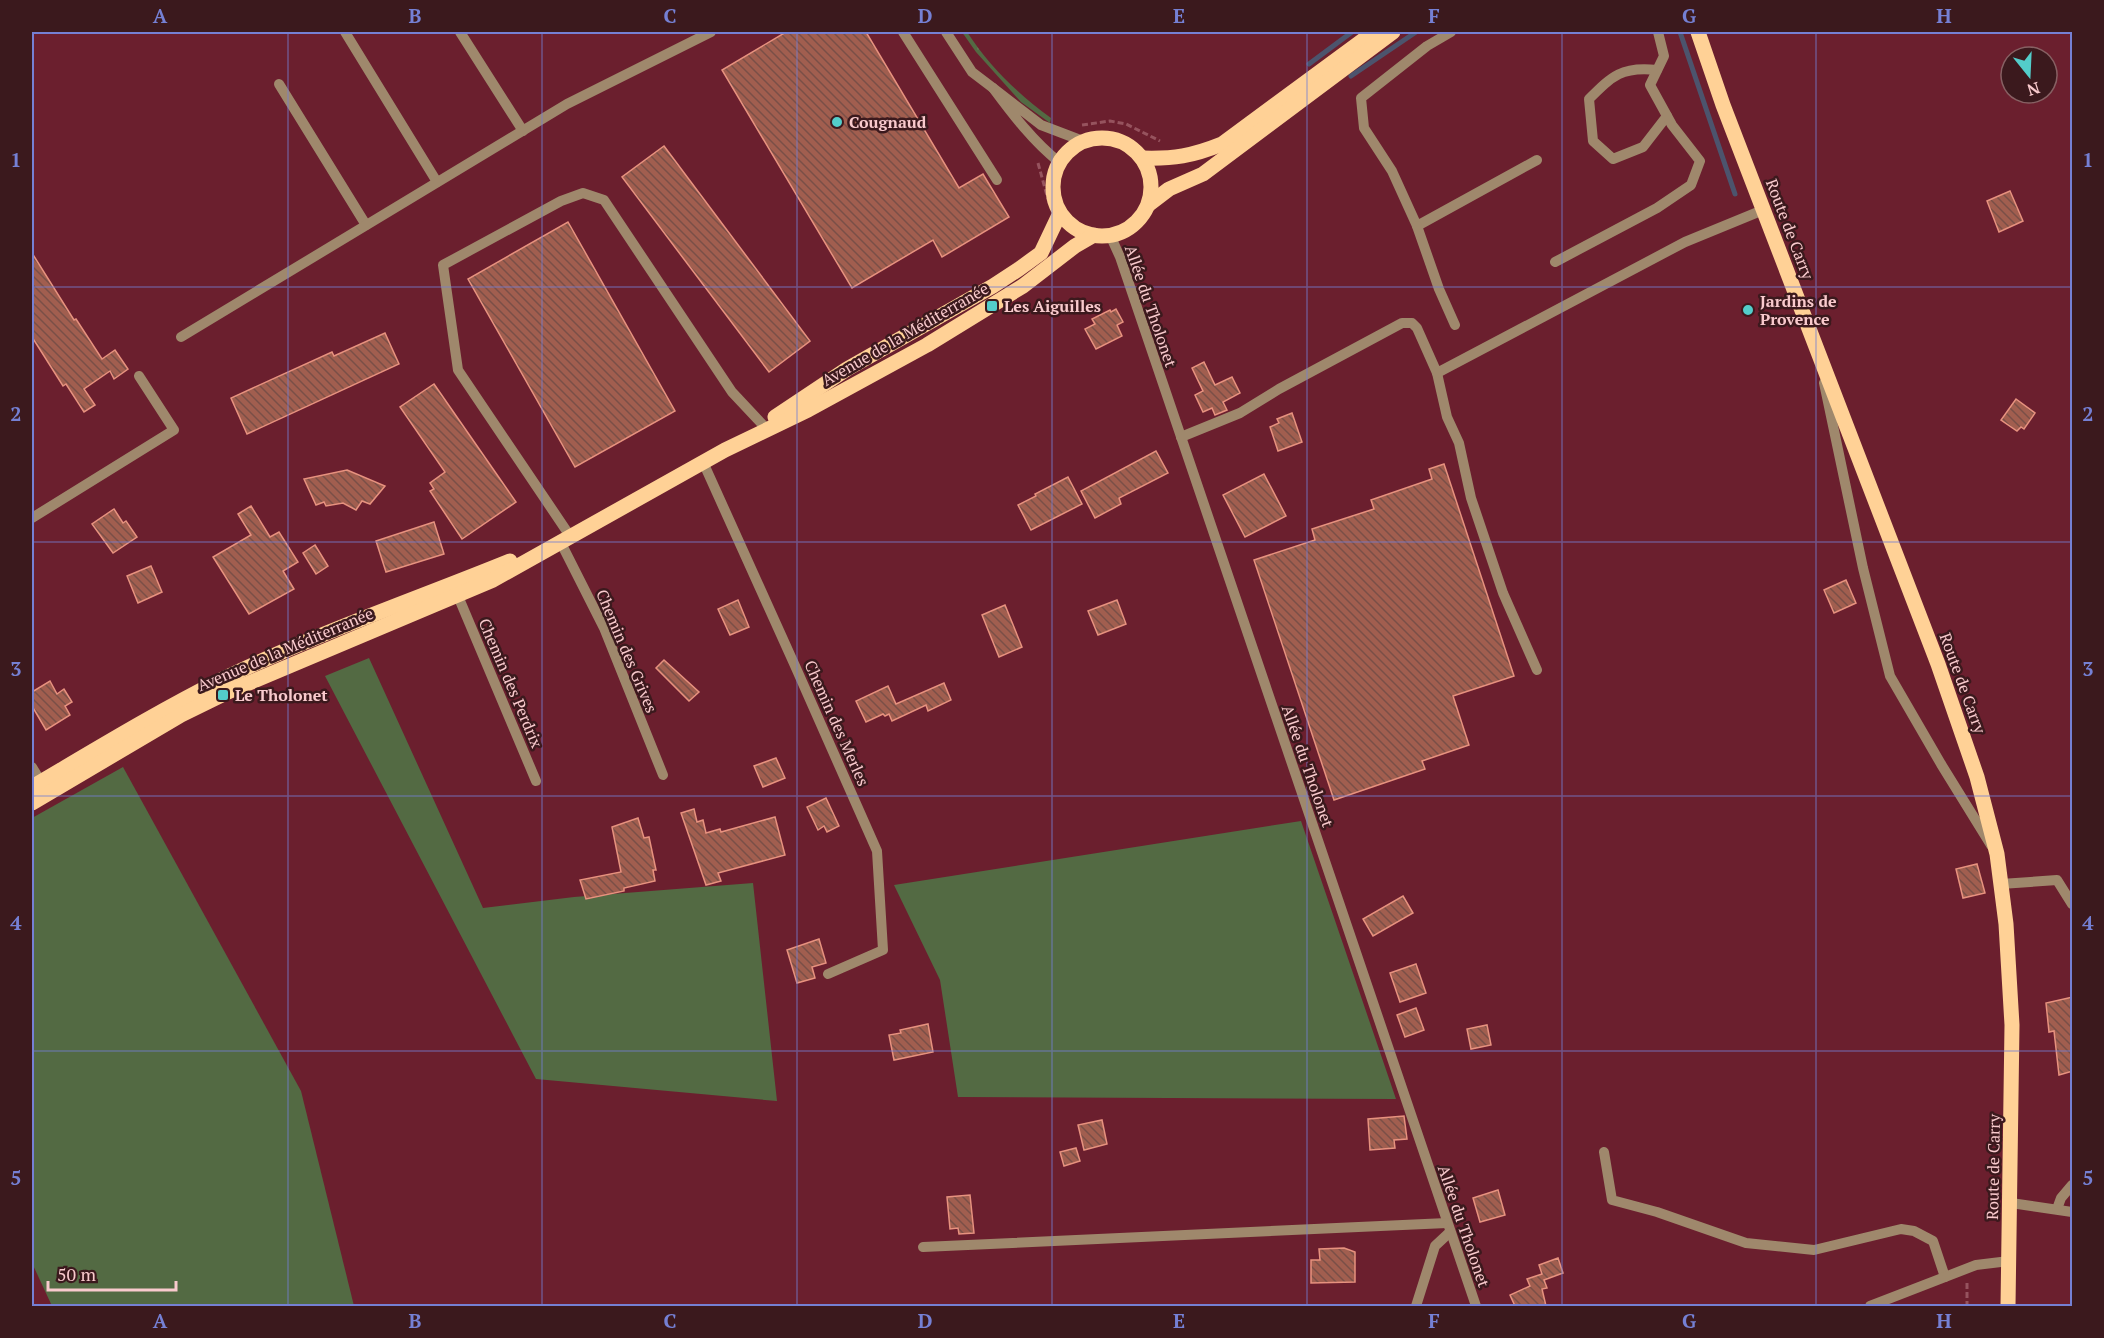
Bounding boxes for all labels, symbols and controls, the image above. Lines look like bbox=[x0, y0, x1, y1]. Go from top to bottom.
text: A bbox=[153, 2, 168, 29]
text: B bbox=[409, 2, 422, 29]
text: C bbox=[663, 2, 677, 29]
text: D bbox=[918, 2, 932, 29]
text: E bbox=[1173, 2, 1185, 29]
text: F bbox=[1428, 2, 1440, 29]
text: G bbox=[1682, 2, 1696, 29]
text: H bbox=[1936, 2, 1952, 29]
north arrow bbox=[1999, 45, 2059, 105]
text: N bbox=[2024, 77, 2043, 102]
place label: Cougnaud bbox=[849, 111, 927, 133]
marker: Cougnaud bbox=[830, 115, 844, 129]
text: 1 bbox=[10, 146, 22, 173]
text: 1 bbox=[2082, 146, 2094, 173]
street label: Route de Carry bbox=[1761, 176, 1820, 283]
street label: Allée du Tholonet bbox=[1120, 242, 1182, 370]
street label: Avenue de la Méditerranée bbox=[817, 277, 993, 391]
place label: Jardins de Provence bbox=[1760, 290, 1837, 330]
place label: Les Aiguilles bbox=[1004, 295, 1101, 317]
marker: Les Aiguilles bbox=[985, 299, 999, 313]
marker: Jardins de Provence bbox=[1741, 303, 1755, 317]
text: 2 bbox=[10, 400, 22, 427]
text: 2 bbox=[2082, 400, 2094, 427]
street label: Chemin des Grives bbox=[591, 586, 663, 716]
street label: Avenue de la Méditerranée bbox=[194, 602, 376, 696]
street label: Chemin des Perdrix bbox=[474, 615, 549, 752]
street label: Route de Carry bbox=[1935, 630, 1992, 737]
text: 3 bbox=[10, 655, 22, 682]
text: 3 bbox=[2082, 655, 2094, 682]
street label: Chemin des Merles bbox=[799, 657, 875, 789]
place label: Le Tholonet bbox=[235, 684, 328, 706]
marker: Le Tholonet bbox=[216, 688, 230, 702]
street label: Allée du Tholonet bbox=[1277, 702, 1339, 830]
text: 4 bbox=[10, 909, 22, 936]
text: 4 bbox=[2082, 909, 2094, 936]
street label: Route de Carry bbox=[1981, 1113, 2005, 1220]
street label: Allée du Tholonet bbox=[1433, 1162, 1495, 1290]
text: 5 bbox=[10, 1164, 22, 1191]
text: 5 bbox=[2082, 1164, 2094, 1191]
scale bar bbox=[48, 1254, 176, 1292]
text: 50 m bbox=[57, 1262, 97, 1286]
text: A bbox=[153, 1307, 168, 1334]
text: B bbox=[409, 1307, 422, 1334]
text: C bbox=[663, 1307, 677, 1334]
text: D bbox=[918, 1307, 932, 1334]
text: E bbox=[1173, 1307, 1185, 1334]
text: F bbox=[1428, 1307, 1440, 1334]
text: G bbox=[1682, 1307, 1696, 1334]
text: H bbox=[1936, 1307, 1952, 1334]

